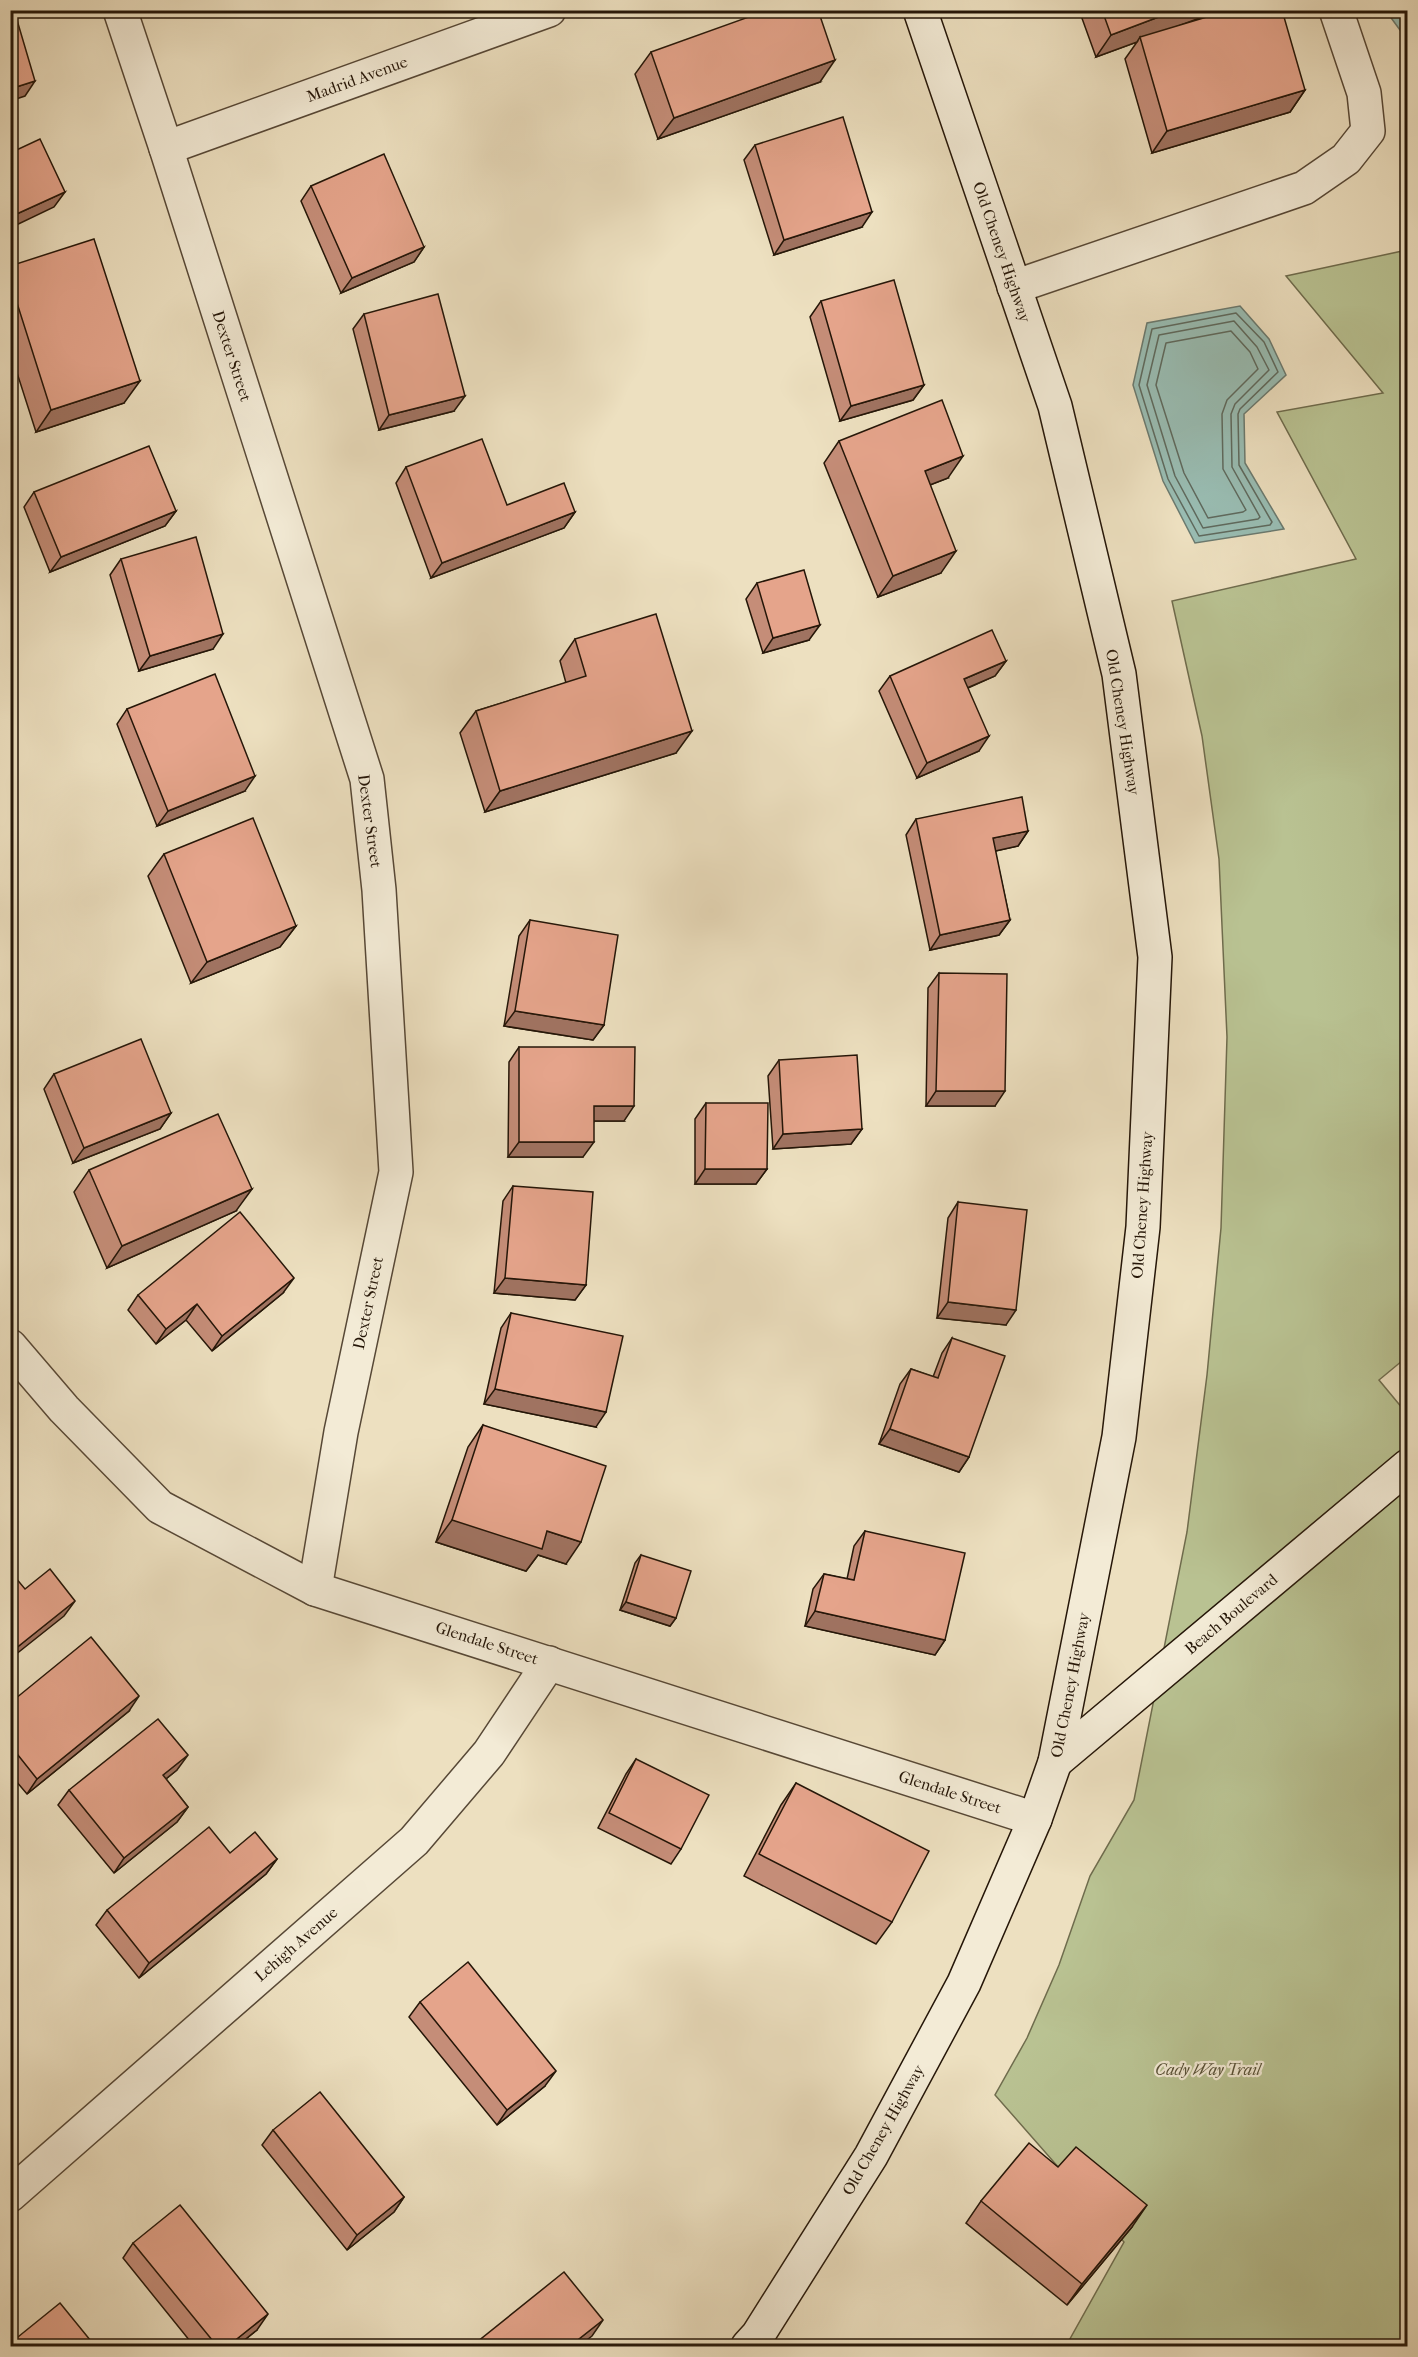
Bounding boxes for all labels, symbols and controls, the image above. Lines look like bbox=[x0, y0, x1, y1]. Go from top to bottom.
street label: Madrid Avenue bbox=[304, 52, 410, 106]
street label: Old Cheney Highway bbox=[969, 179, 1035, 325]
street label: Dexter Street bbox=[208, 308, 256, 404]
street label: Old Cheney Highway bbox=[1102, 648, 1144, 797]
street label: Dexter Street bbox=[354, 773, 386, 869]
street label: Old Cheney Highway bbox=[1127, 1130, 1157, 1279]
street label: Dexter Street bbox=[349, 1255, 387, 1351]
street label: Beach Boulevard bbox=[1181, 1570, 1281, 1658]
street label: Old Cheney Highway bbox=[1047, 1610, 1093, 1759]
street label: Glendale Street bbox=[433, 1617, 541, 1669]
street label: Glendale Street bbox=[896, 1766, 1004, 1818]
street label: Lehigh Avenue bbox=[251, 1903, 341, 1985]
park label: Cady Way Trail bbox=[1155, 2060, 1263, 2079]
street label: Old Cheney Highway bbox=[838, 2061, 928, 2199]

